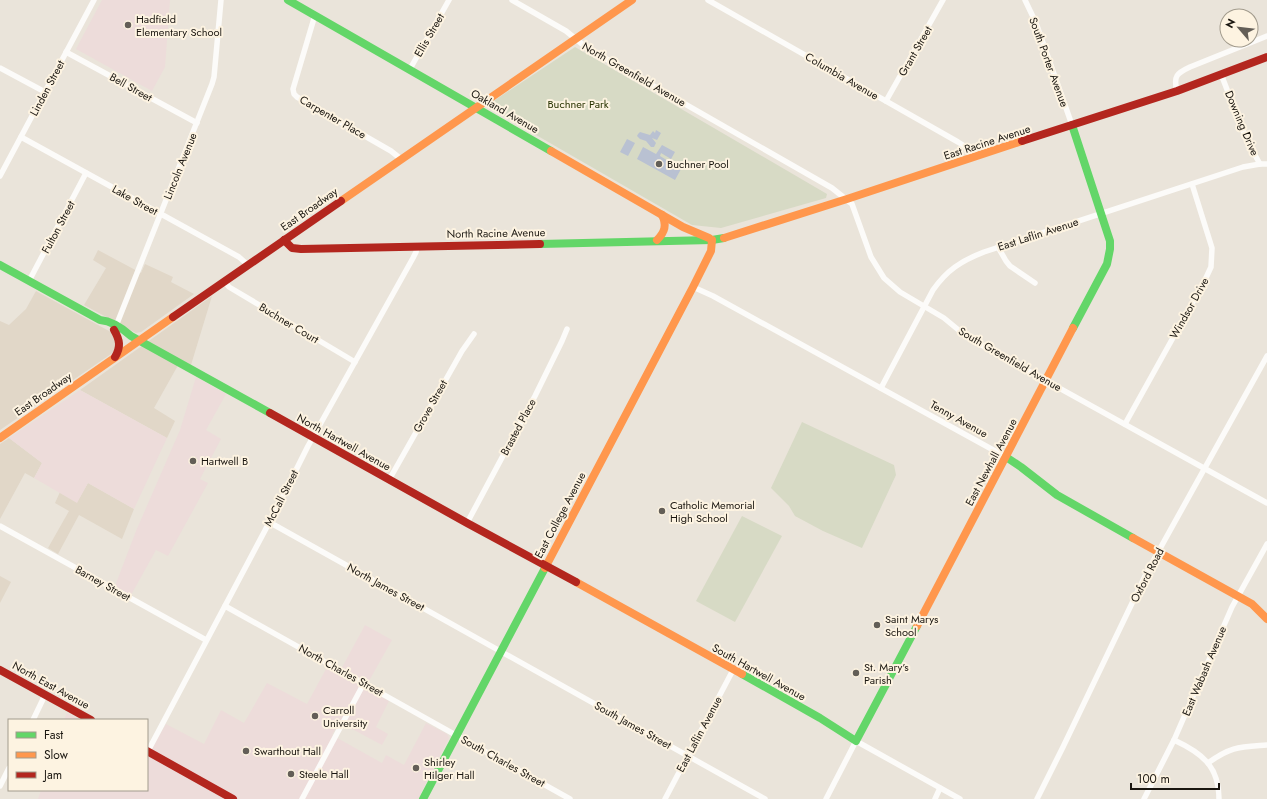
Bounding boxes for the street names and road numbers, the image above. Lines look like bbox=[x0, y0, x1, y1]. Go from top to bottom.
street label: Ellis Street bbox=[410, 10, 448, 60]
street label: South Porter Avenue bbox=[1025, 15, 1073, 110]
street label: Grant Street bbox=[894, 23, 936, 79]
street label: North Greenfield Avenue bbox=[579, 38, 689, 110]
street label: Columbia Avenue bbox=[802, 48, 882, 104]
street label: Linden Street bbox=[26, 57, 69, 119]
street label: Bell Street bbox=[107, 69, 155, 105]
street label: Oakland Avenue bbox=[468, 85, 542, 137]
street label: Downing Drive bbox=[1221, 88, 1263, 158]
street label: Carpenter Place bbox=[297, 91, 370, 143]
street label: East Racine Avenue bbox=[942, 120, 1033, 164]
street label: Lincoln Avenue bbox=[159, 130, 201, 202]
street label: Lake Street bbox=[109, 181, 161, 219]
street label: East Broadway bbox=[277, 183, 341, 235]
street label: Fulton Street bbox=[37, 198, 79, 256]
street label: East Laflin Avenue bbox=[996, 213, 1081, 255]
street label: North Racine Avenue bbox=[447, 224, 546, 242]
street label: Windsor Drive bbox=[1166, 274, 1213, 342]
street label: Buchner Court bbox=[256, 299, 322, 347]
street label: South Greenfield Avenue bbox=[955, 323, 1065, 395]
street label: East Broadway bbox=[11, 368, 75, 420]
street label: Grove Street bbox=[409, 377, 451, 435]
street label: Brasted Place bbox=[496, 395, 540, 458]
street label: Tenny Avenue bbox=[927, 397, 991, 442]
street label: North Hartwell Avenue bbox=[294, 410, 394, 475]
street label: East Newhall Avenue bbox=[961, 415, 1021, 509]
street label: McCall Street bbox=[260, 467, 302, 529]
street label: East College Avenue bbox=[531, 469, 590, 561]
street label: Oxford Road bbox=[1126, 545, 1168, 605]
street label: North James Street bbox=[344, 559, 428, 615]
street label: Barney Street bbox=[73, 561, 134, 605]
street label: East Wabash Avenue bbox=[1178, 623, 1230, 718]
street label: North Charles Street bbox=[296, 640, 387, 700]
street label: South Hartwell Avenue bbox=[709, 640, 809, 705]
street label: North East Avenue bbox=[10, 657, 93, 713]
street label: East Laflin Avenue bbox=[672, 693, 726, 775]
street label: South James Street bbox=[592, 697, 675, 753]
street label: South Charles Street bbox=[458, 731, 548, 791]

